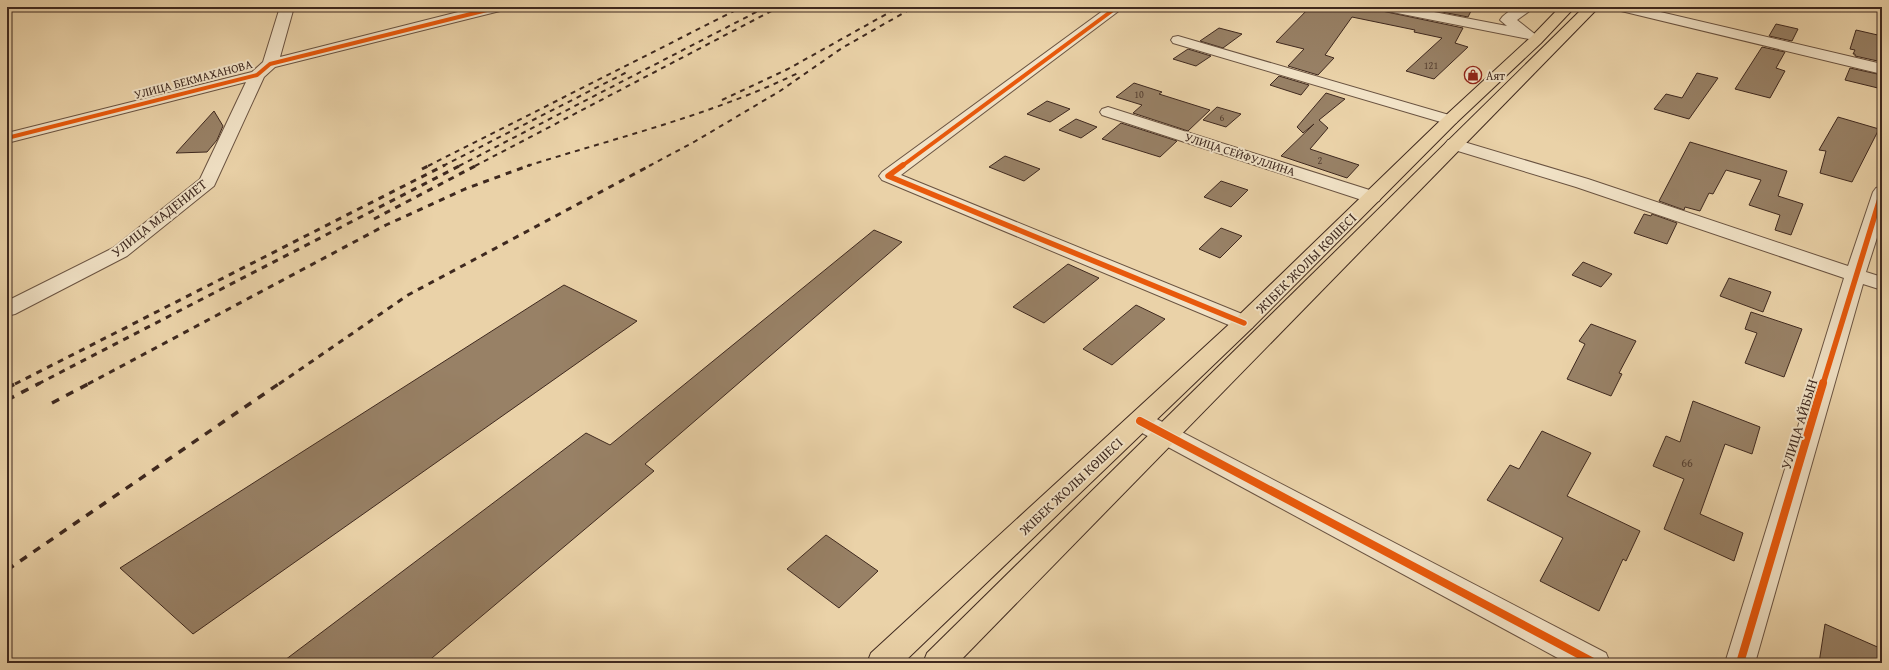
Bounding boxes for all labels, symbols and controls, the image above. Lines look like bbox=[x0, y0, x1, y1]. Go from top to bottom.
street label: УЛИЦА БЕКМАХАНОВА bbox=[132, 55, 255, 103]
house number: 121 bbox=[1424, 58, 1438, 73]
shop icon: Аят bbox=[1463, 65, 1483, 85]
place label: Аят bbox=[1486, 67, 1505, 84]
house number: 10 bbox=[1134, 87, 1144, 102]
house number: 6 bbox=[1220, 110, 1225, 125]
street label: УЛИЦА СЕЙФУЛЛИНА bbox=[1183, 128, 1298, 180]
house number: 2 bbox=[1318, 153, 1323, 168]
street label: УЛИЦА МАДЕНИЕТ bbox=[107, 174, 211, 262]
street label: ЖІБЕК ЖОЛЫ КӨШЕСІ bbox=[1251, 208, 1361, 318]
street label: УЛИЦА АЙБЫН bbox=[1776, 376, 1822, 472]
street label: ЖІБЕК ЖОЛЫ КӨШЕСІ bbox=[1014, 433, 1127, 540]
house number: 66 bbox=[1681, 454, 1693, 471]

